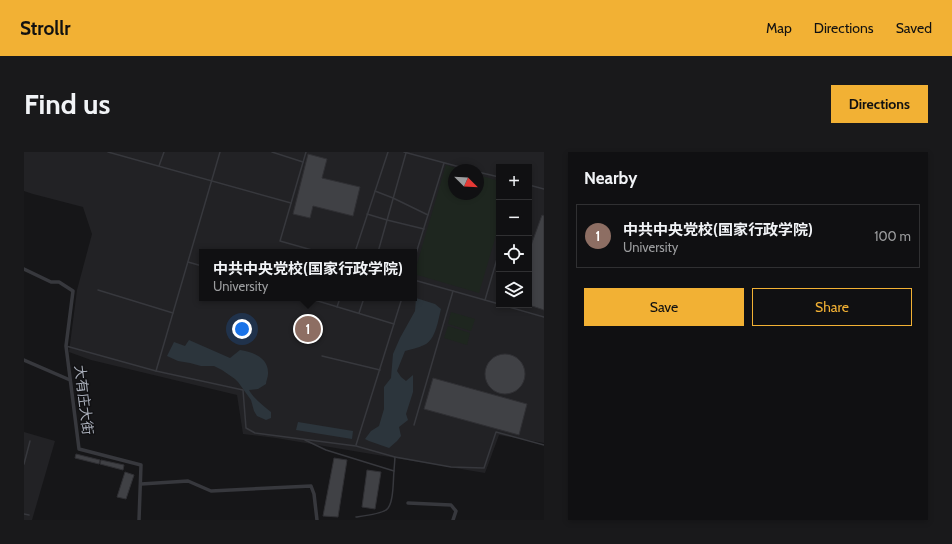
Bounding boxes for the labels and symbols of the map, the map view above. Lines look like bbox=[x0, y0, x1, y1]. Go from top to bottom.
north arrow bbox=[448, 164, 484, 200]
pin: 1 bbox=[295, 314, 321, 344]
your location bbox=[232, 319, 252, 339]
street label: 大有庄大街 bbox=[71, 364, 97, 436]

